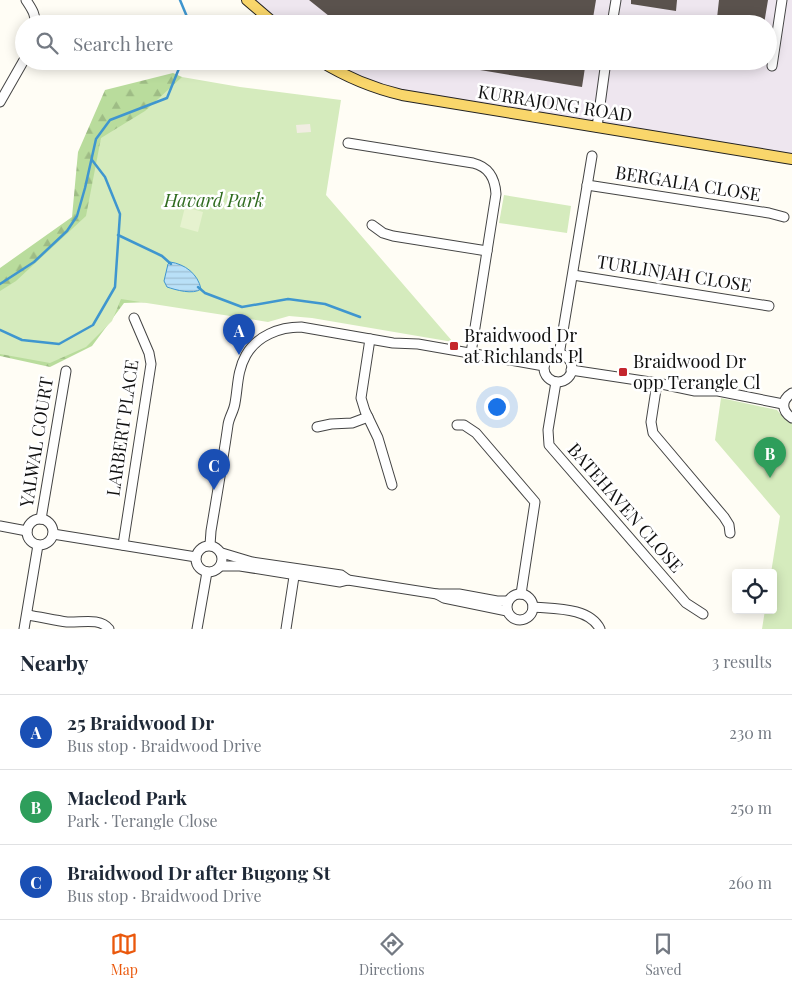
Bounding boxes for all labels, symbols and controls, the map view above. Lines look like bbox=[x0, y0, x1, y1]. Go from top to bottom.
search box bbox=[15, 15, 777, 70]
icon: search bbox=[33, 29, 61, 57]
text: Search here bbox=[73, 30, 173, 56]
street label: KURRAJONG ROAD bbox=[476, 79, 634, 127]
street label: BERGALIA CLOSE bbox=[614, 160, 763, 206]
park label: Havard Park bbox=[163, 188, 264, 212]
street label: TURLINJAH CLOSE bbox=[595, 249, 753, 297]
pin: A bbox=[223, 314, 255, 355]
place label: Braidwood Dr at Richlands Pl bbox=[464, 323, 583, 368]
marker: Braidwood Dr at Richlands Pl bbox=[448, 340, 460, 352]
place label: Braidwood Dr opp Terangle Cl bbox=[633, 349, 760, 394]
street label: LARBERT PLACE bbox=[101, 358, 143, 498]
marker: Braidwood Dr opp Terangle Cl bbox=[617, 366, 629, 378]
street label: YALWAL COURT bbox=[14, 375, 58, 510]
your location bbox=[484, 394, 510, 420]
pin: B bbox=[754, 437, 786, 478]
street label: BATEHAVEN CLOSE bbox=[563, 438, 689, 577]
pin: C bbox=[198, 449, 230, 490]
map controls bbox=[732, 569, 777, 614]
button: locate bbox=[732, 569, 777, 614]
text: Nearby bbox=[20, 648, 89, 676]
text: 3 results bbox=[712, 651, 772, 672]
text: 25 Braidwood Dr bbox=[67, 709, 214, 735]
text: A bbox=[31, 722, 41, 743]
text: 230 m bbox=[729, 722, 772, 743]
text: Bus stop · Braidwood Drive bbox=[67, 735, 262, 756]
text: Macleod Park bbox=[67, 784, 187, 810]
text: B bbox=[31, 797, 41, 818]
text: 250 m bbox=[730, 797, 772, 818]
text: Park · Terangle Close bbox=[67, 810, 218, 831]
text: Braidwood Dr after Bugong St bbox=[67, 859, 330, 885]
text: C bbox=[30, 872, 42, 893]
text: 260 m bbox=[728, 872, 772, 893]
text: Bus stop · Braidwood Drive bbox=[67, 885, 262, 906]
tab: Map bbox=[110, 930, 138, 979]
tab: Directions bbox=[359, 930, 425, 979]
tab: Saved bbox=[645, 930, 682, 979]

